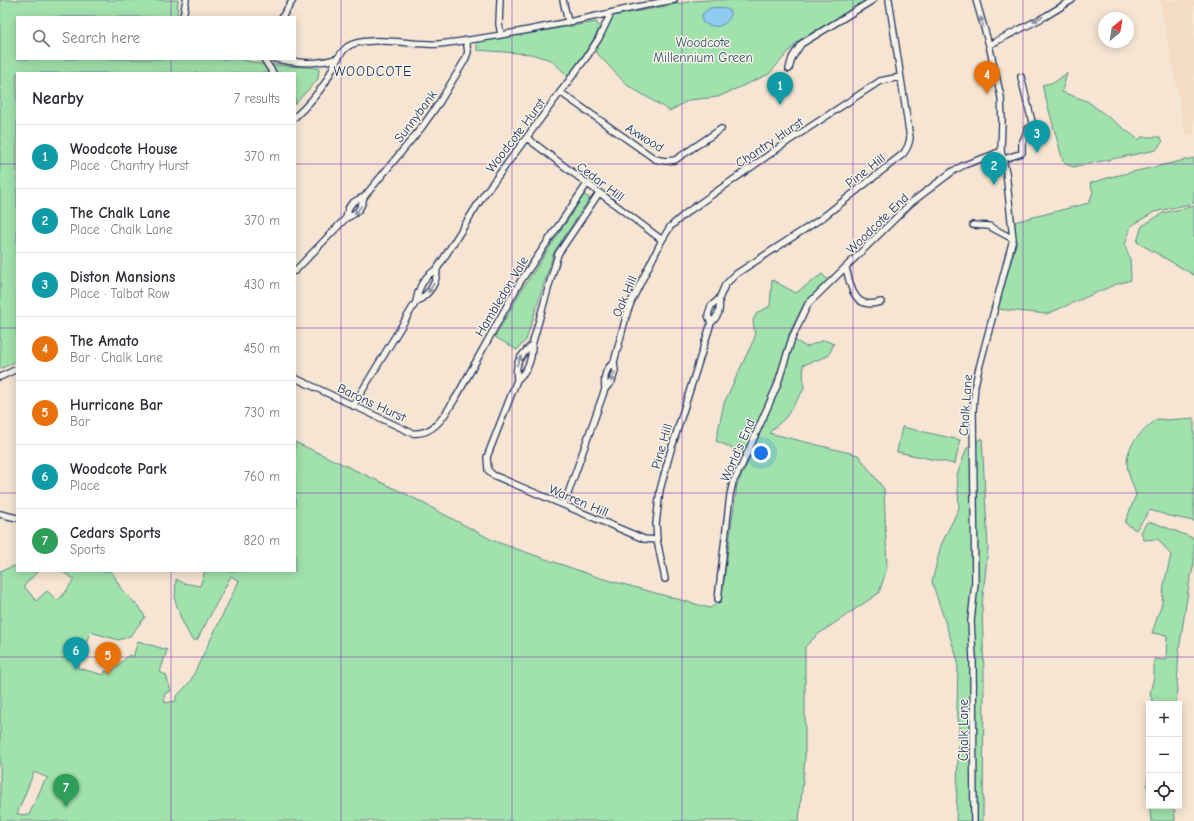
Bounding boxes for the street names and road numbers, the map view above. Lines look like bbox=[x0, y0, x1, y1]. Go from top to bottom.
street label: Sunnybank bbox=[391, 87, 440, 145]
street label: Woodcote Hurst bbox=[483, 94, 549, 175]
street label: Chantry Hurst bbox=[733, 114, 807, 171]
street label: Axwood bbox=[623, 120, 666, 155]
street label: Pine Hill bbox=[842, 150, 888, 191]
street label: Cedar Hill bbox=[574, 159, 627, 204]
street label: Woodcote End bbox=[843, 190, 912, 257]
street label: Hambledon Vale bbox=[472, 253, 531, 339]
street label: Oak Hill bbox=[609, 273, 640, 319]
street label: Chalk Lane bbox=[956, 373, 975, 436]
street label: Barons Hurst bbox=[335, 380, 410, 425]
street label: World's End bbox=[717, 417, 758, 484]
street label: Pine Hill bbox=[648, 422, 675, 470]
street label: Warren Hill bbox=[547, 481, 611, 520]
street label: Chalk Lane bbox=[956, 699, 971, 761]

